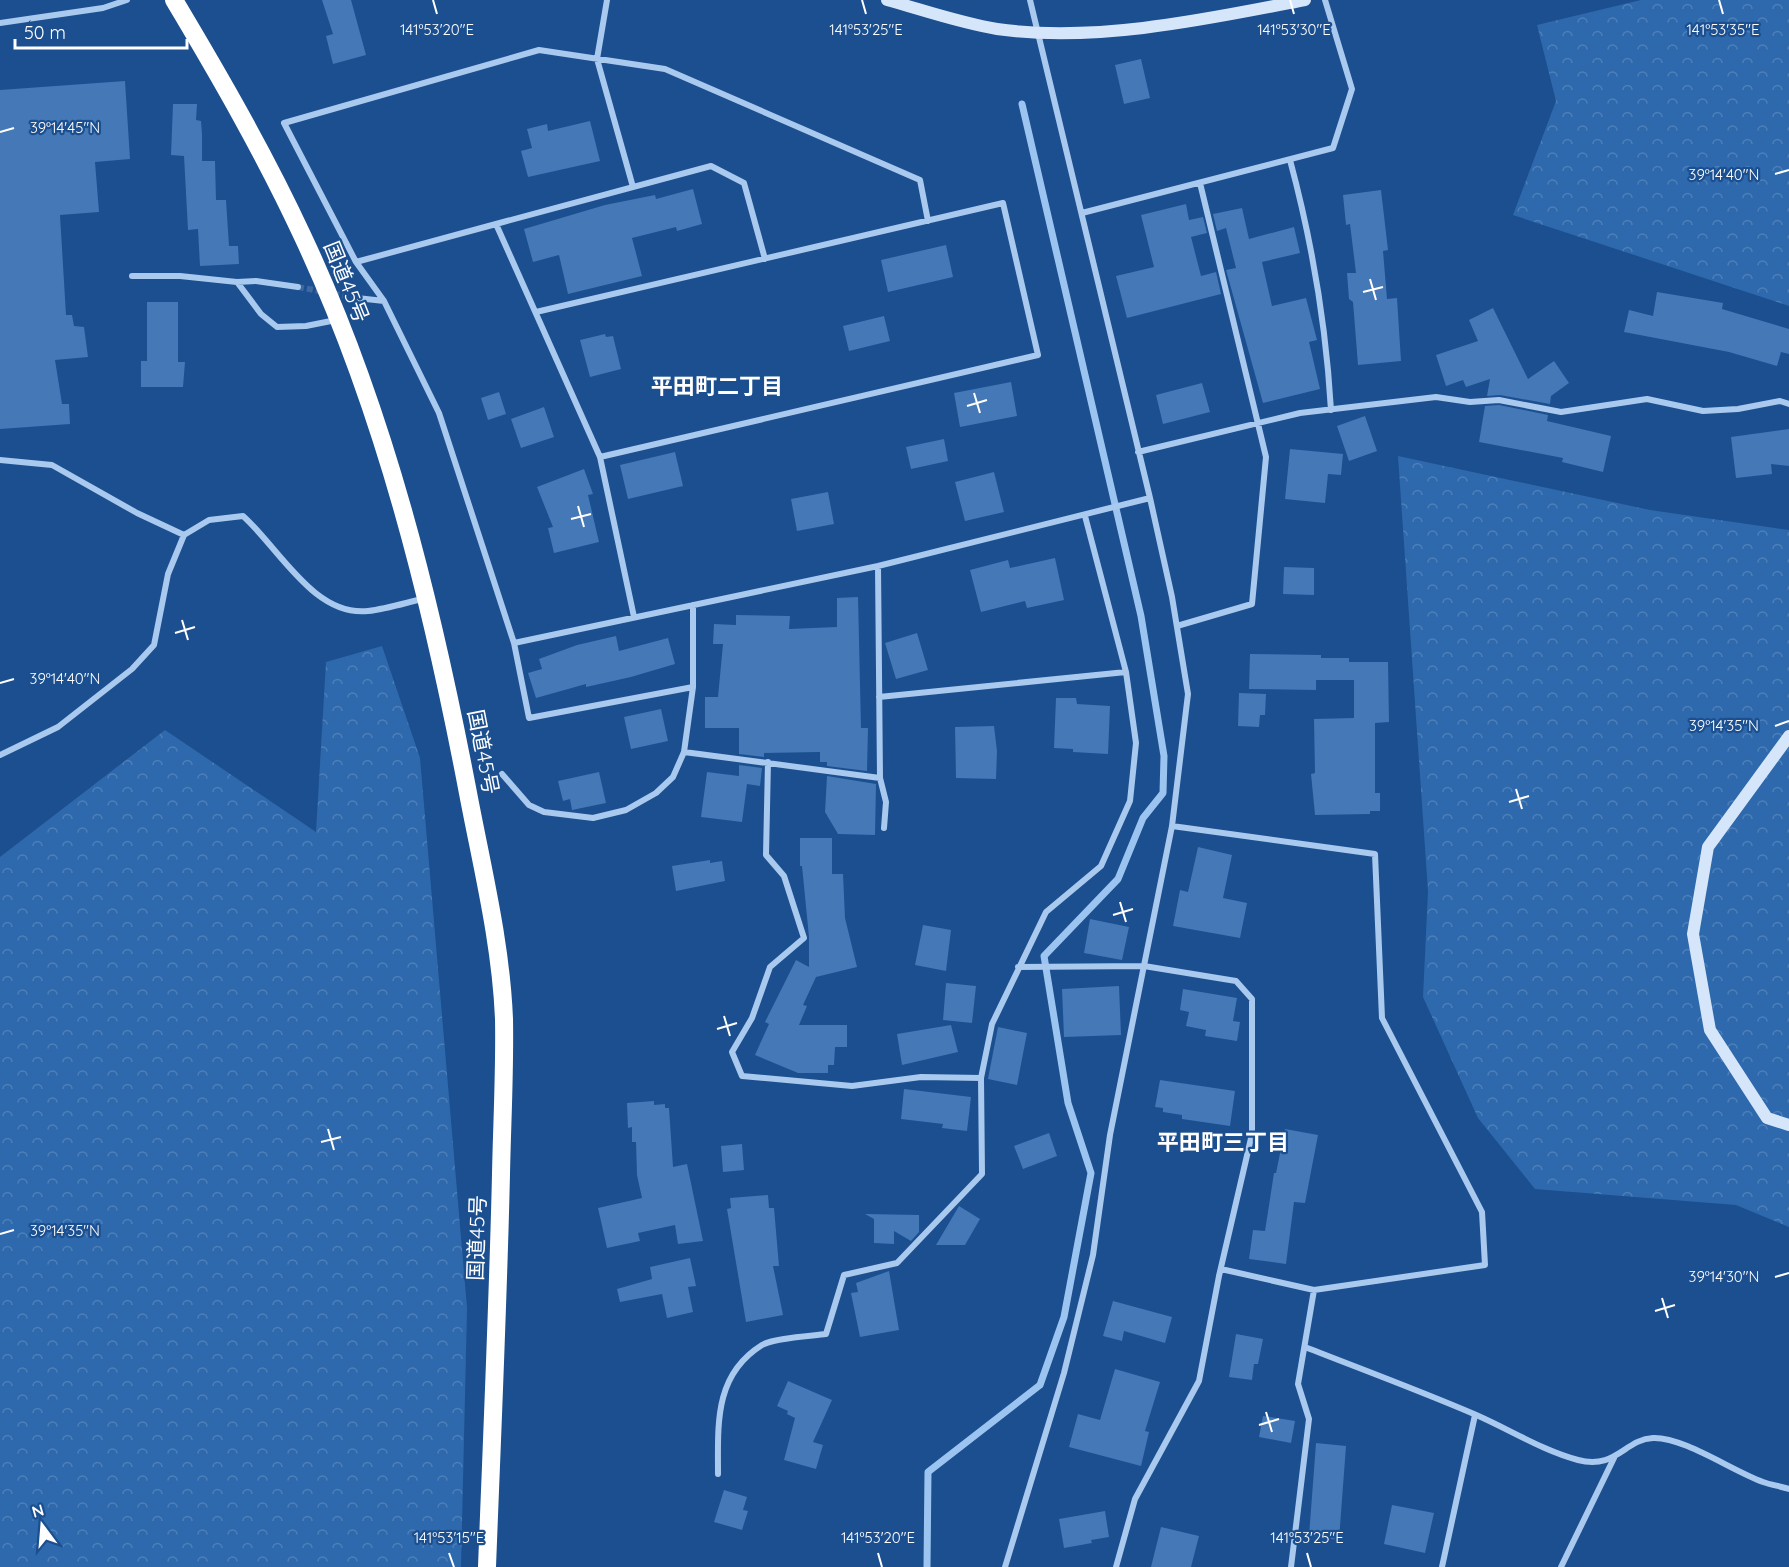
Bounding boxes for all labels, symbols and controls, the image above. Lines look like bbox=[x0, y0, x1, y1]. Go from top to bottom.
scale bar bbox=[15, 12, 188, 50]
text: 141°53'20"E bbox=[400, 20, 474, 39]
text: 141°53'25"E bbox=[829, 20, 903, 39]
text: 141°53'30"E bbox=[1257, 20, 1331, 39]
text: 141°53'35"E bbox=[1687, 20, 1759, 39]
text: 50 m bbox=[24, 21, 66, 44]
text: 39°14'45"N bbox=[30, 118, 100, 137]
text: 39°14'40"N bbox=[1689, 165, 1759, 184]
street label: 国道45号 bbox=[319, 237, 375, 326]
district label: 平田町二丁目 bbox=[651, 372, 783, 400]
text: 39°14'40"N bbox=[30, 669, 100, 688]
street label: 国道45号 bbox=[463, 707, 505, 796]
text: 39°14'35"N bbox=[1689, 716, 1759, 735]
district label: 平田町三丁目 bbox=[1157, 1128, 1289, 1156]
street label: 国道45号 bbox=[462, 1195, 490, 1281]
text: 39°14'35"N bbox=[30, 1221, 100, 1240]
text: 39°14'30"N bbox=[1689, 1267, 1759, 1286]
north arrow bbox=[12, 1495, 72, 1555]
text: N bbox=[29, 1499, 46, 1522]
text: 141°53'15"E bbox=[414, 1528, 484, 1547]
text: 141°53'20"E bbox=[841, 1528, 915, 1547]
text: 141°53'25"E bbox=[1270, 1528, 1344, 1547]

